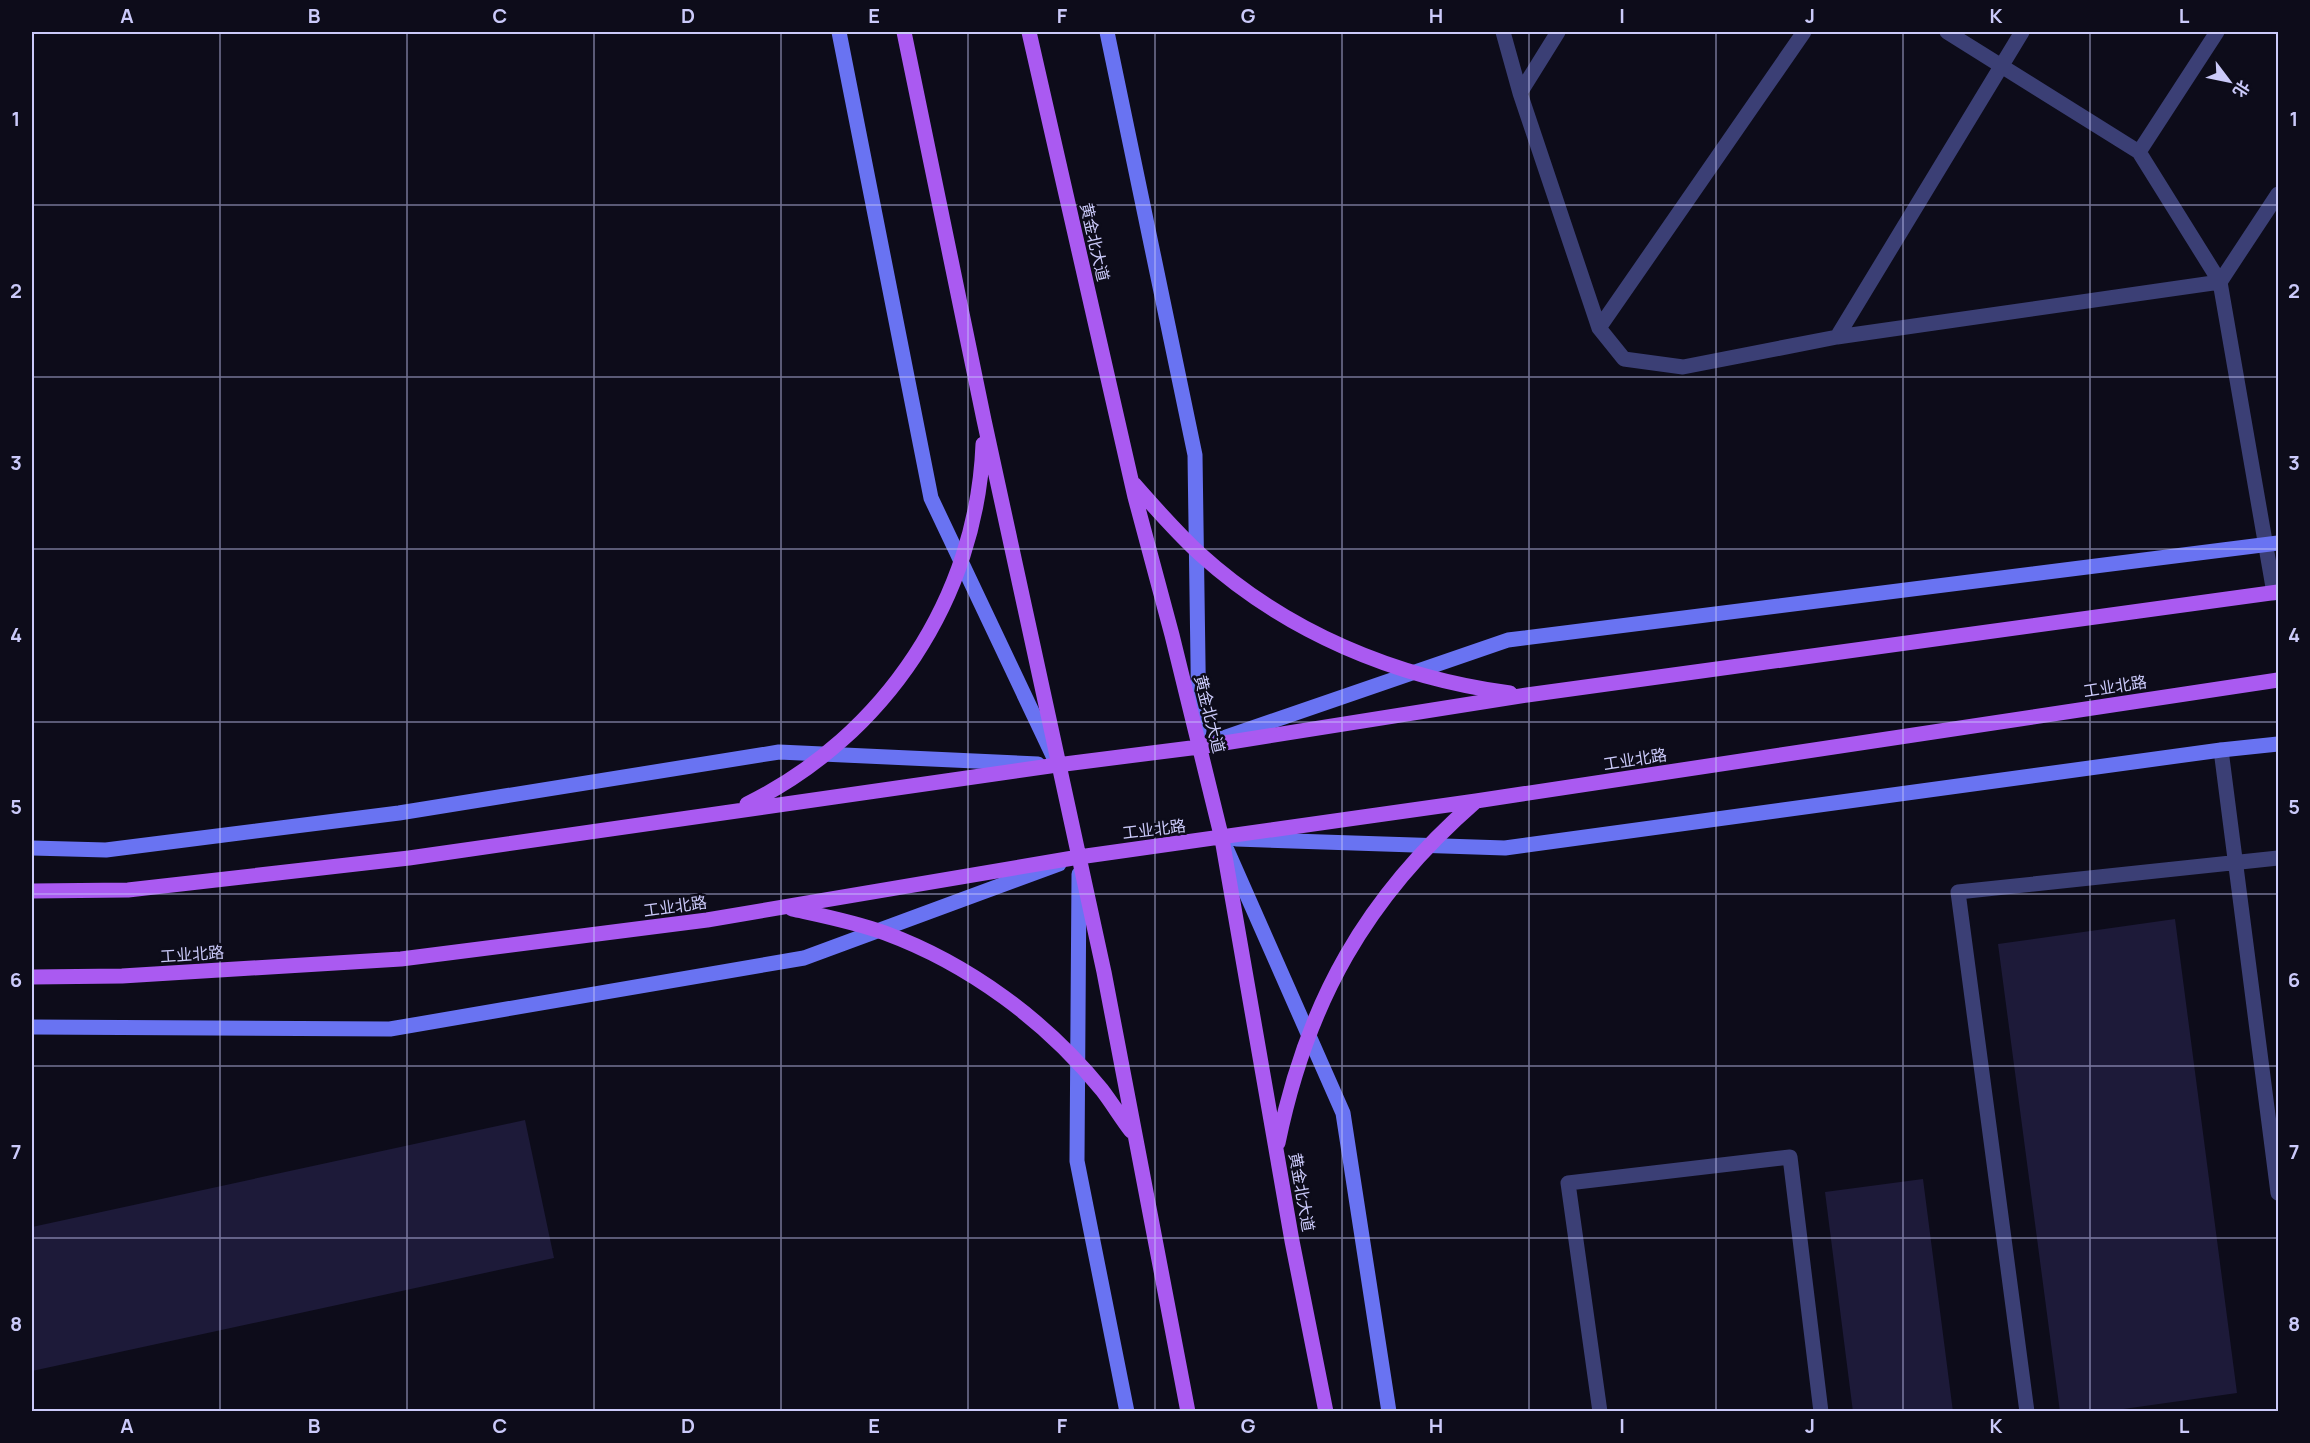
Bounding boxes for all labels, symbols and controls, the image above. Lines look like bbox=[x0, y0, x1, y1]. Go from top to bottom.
text: A bbox=[120, 2, 134, 29]
text: B bbox=[308, 2, 321, 29]
text: C bbox=[493, 2, 507, 29]
text: D bbox=[681, 2, 695, 29]
text: E bbox=[868, 2, 880, 29]
text: F bbox=[1057, 2, 1068, 29]
text: G bbox=[1241, 2, 1256, 29]
text: H bbox=[1429, 2, 1443, 29]
text: I bbox=[1619, 2, 1625, 29]
text: J bbox=[1805, 2, 1815, 29]
text: K bbox=[1990, 2, 2003, 29]
text: L bbox=[2179, 2, 2190, 29]
north arrow bbox=[2199, 51, 2259, 111]
text: 北 bbox=[2228, 76, 2255, 102]
text: 1 bbox=[12, 105, 20, 132]
text: 1 bbox=[2290, 105, 2298, 132]
street label: 黄金北大道 bbox=[1075, 201, 1115, 283]
text: 2 bbox=[10, 277, 22, 304]
text: 2 bbox=[2288, 277, 2300, 304]
text: 3 bbox=[10, 449, 22, 476]
text: 3 bbox=[2288, 449, 2300, 476]
text: 4 bbox=[10, 621, 22, 648]
text: 4 bbox=[2288, 621, 2300, 648]
street label: 工业北路 bbox=[2082, 670, 2148, 702]
street label: 黄金北大道 bbox=[1190, 673, 1230, 755]
street label: 工业北路 bbox=[1602, 743, 1668, 775]
text: 5 bbox=[10, 793, 22, 820]
text: 5 bbox=[2288, 793, 2300, 820]
street label: 工业北路 bbox=[1121, 814, 1187, 844]
street label: 工业北路 bbox=[642, 891, 708, 921]
street label: 工业北路 bbox=[159, 941, 225, 967]
text: 6 bbox=[10, 966, 22, 993]
text: 6 bbox=[2288, 966, 2300, 993]
text: 7 bbox=[11, 1138, 21, 1165]
text: 7 bbox=[2289, 1138, 2299, 1165]
street label: 黄金北大道 bbox=[1284, 1151, 1320, 1233]
text: 8 bbox=[10, 1310, 22, 1337]
text: 8 bbox=[2288, 1310, 2300, 1337]
text: A bbox=[120, 1412, 134, 1439]
text: B bbox=[308, 1412, 321, 1439]
text: C bbox=[493, 1412, 507, 1439]
text: D bbox=[681, 1412, 695, 1439]
text: E bbox=[868, 1412, 880, 1439]
text: F bbox=[1057, 1412, 1068, 1439]
text: G bbox=[1241, 1412, 1256, 1439]
text: H bbox=[1429, 1412, 1443, 1439]
text: I bbox=[1619, 1412, 1625, 1439]
text: J bbox=[1805, 1412, 1815, 1439]
text: K bbox=[1990, 1412, 2003, 1439]
text: L bbox=[2179, 1412, 2190, 1439]

